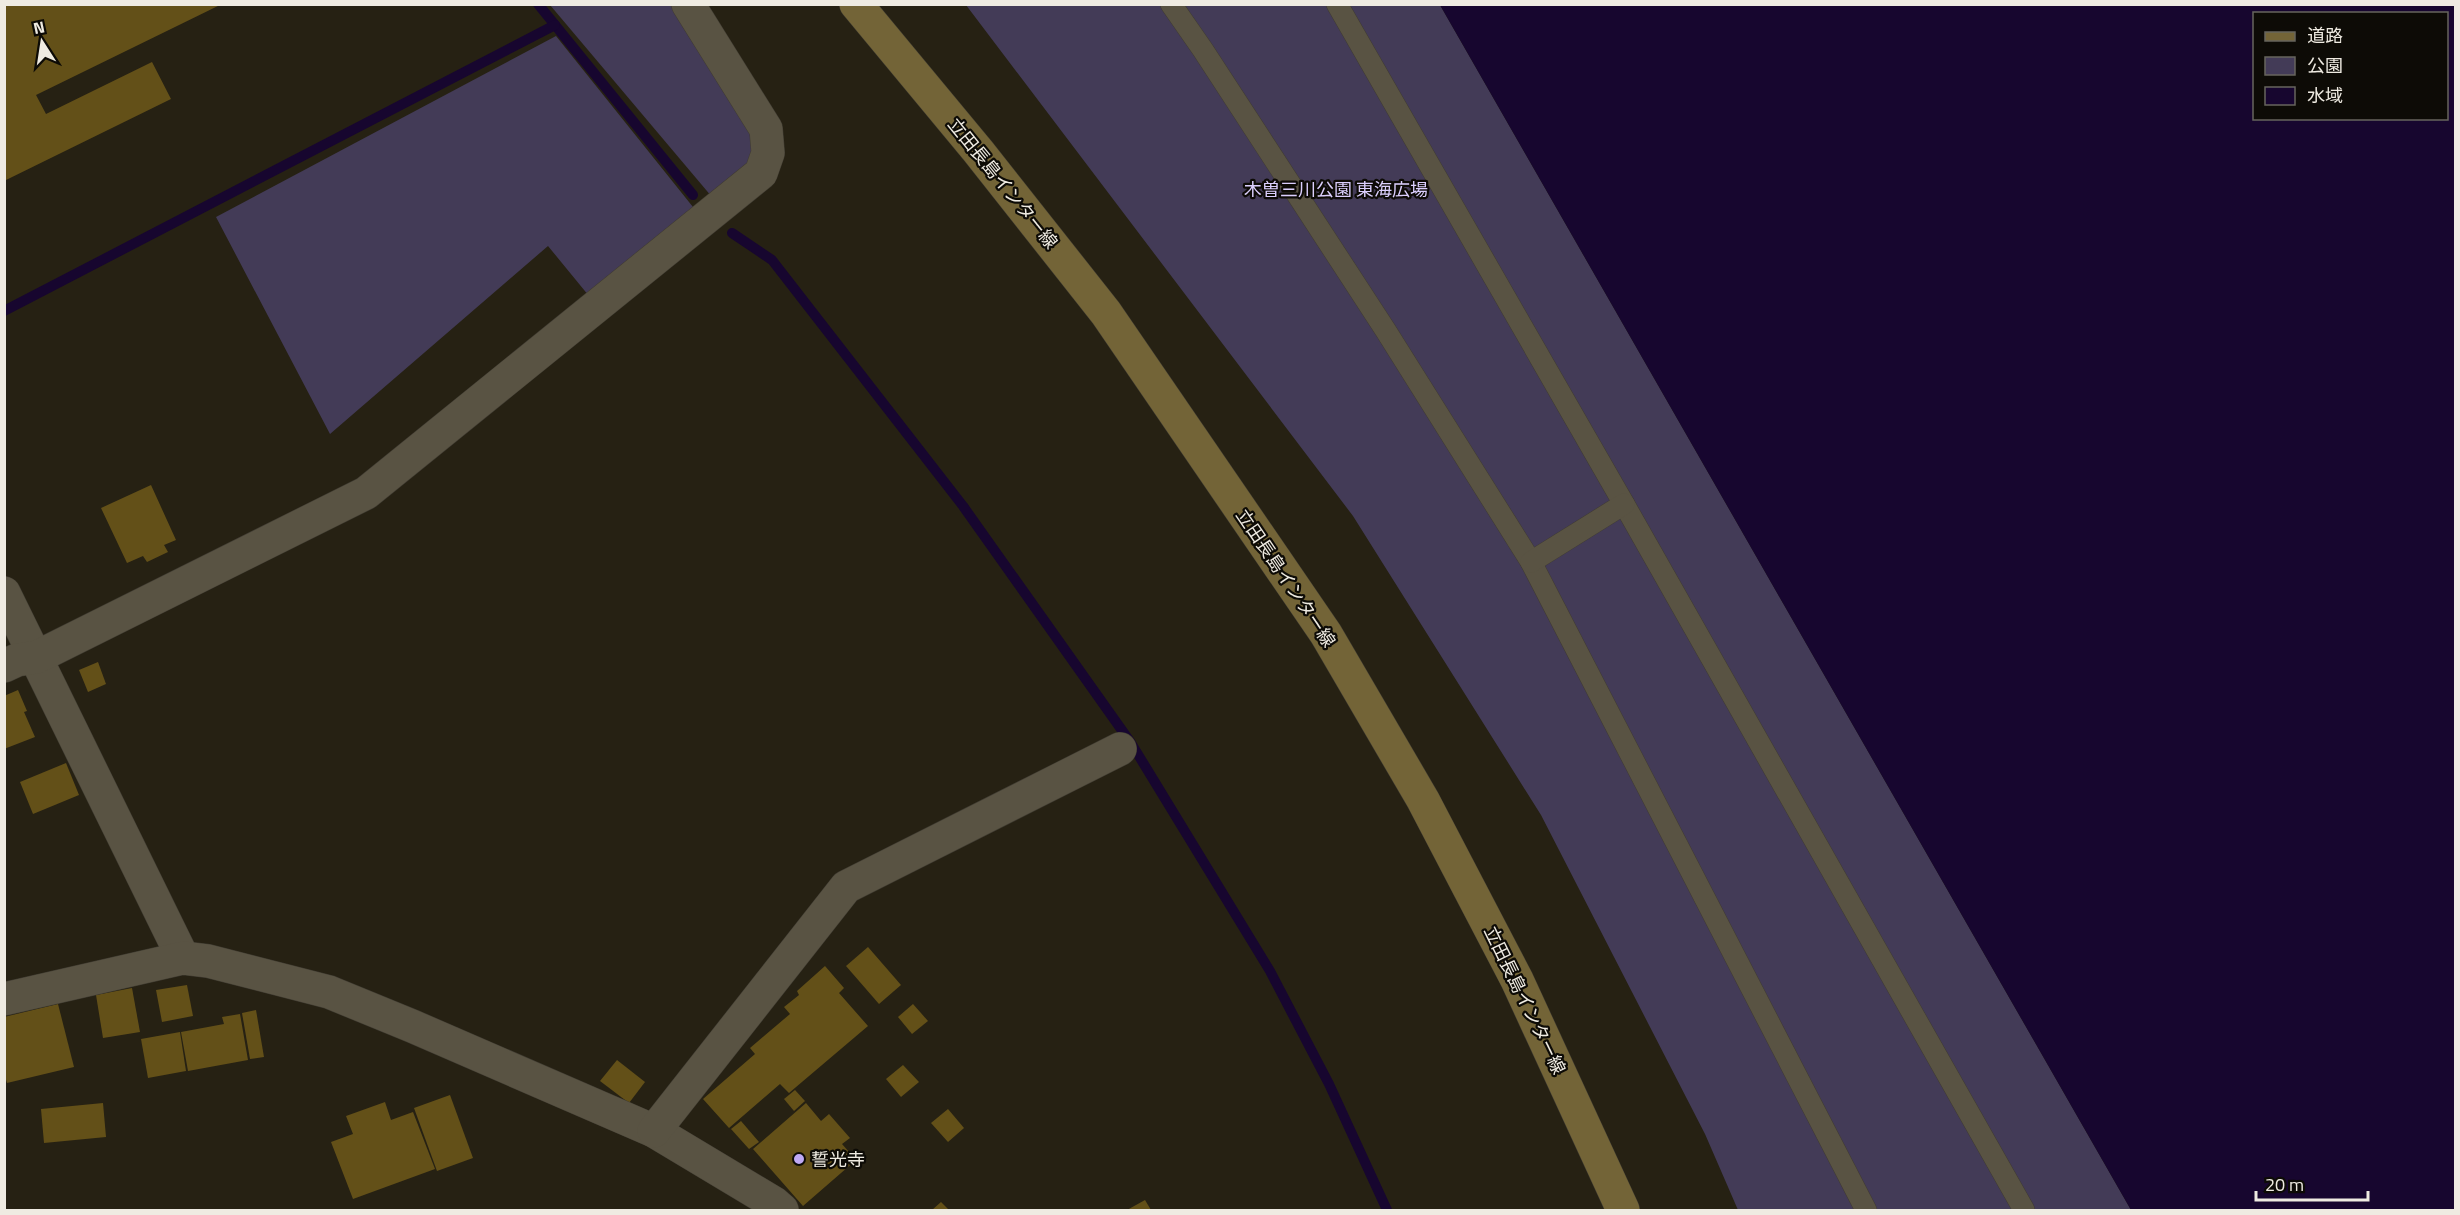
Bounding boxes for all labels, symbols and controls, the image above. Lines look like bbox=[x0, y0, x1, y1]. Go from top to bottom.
north arrow bbox=[12, 12, 72, 72]
legend bbox=[2253, 12, 2448, 120]
text: N bbox=[31, 14, 47, 40]
text: 道路 bbox=[2307, 22, 2343, 49]
text: 公園 bbox=[2307, 52, 2343, 79]
text: 水域 bbox=[2307, 82, 2343, 109]
street label: 立田長島インター線 bbox=[942, 112, 1064, 254]
park label: 木曽三川公園 東海広場 bbox=[1244, 176, 1428, 203]
street label: 立田長島インター線 bbox=[1230, 503, 1342, 653]
street label: 立田長島インター線 bbox=[1477, 921, 1573, 1079]
place label: 誓光寺 bbox=[811, 1146, 865, 1173]
marker: 誓光寺 bbox=[792, 1152, 806, 1166]
scale bar bbox=[2256, 1164, 2368, 1202]
text: 20 m bbox=[2265, 1171, 2304, 1198]

